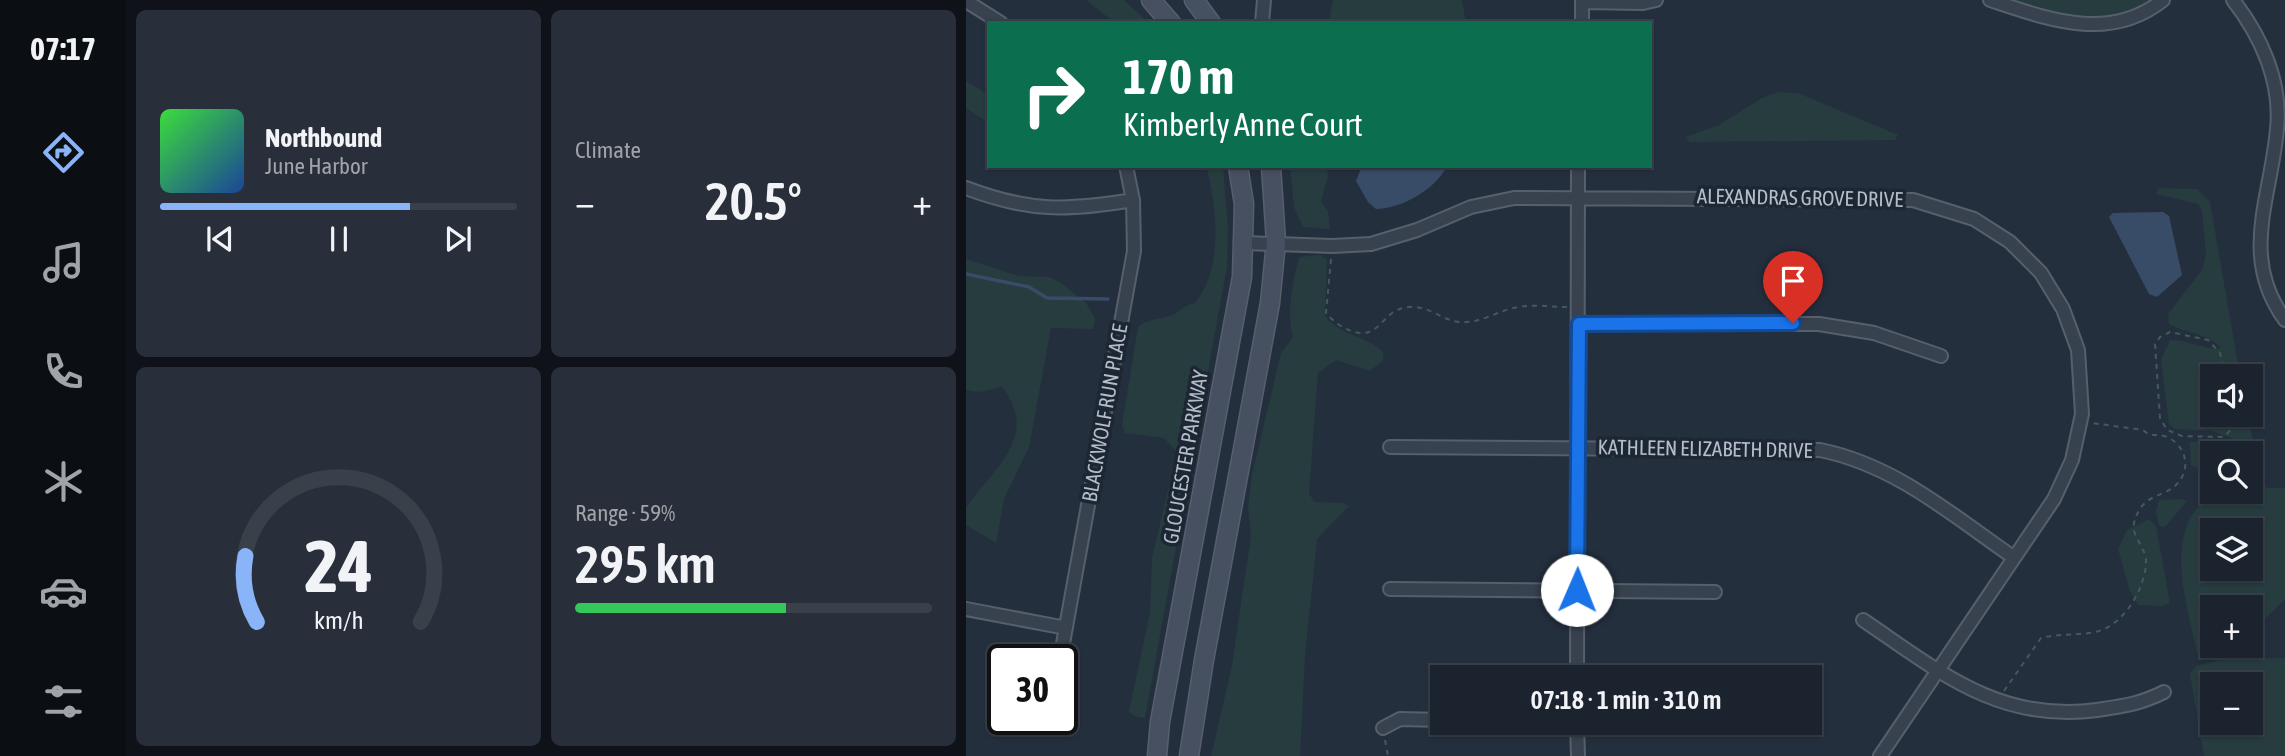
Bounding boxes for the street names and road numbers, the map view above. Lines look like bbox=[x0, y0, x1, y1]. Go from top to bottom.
street label: ALEXANDRAS GROVE DRIVE bbox=[1697, 183, 1903, 211]
street label: BLACKWOLF RUN PLACE bbox=[1077, 322, 1131, 504]
street label: GLOUCESTER PARKWAY bbox=[1158, 367, 1212, 546]
street label: KATHLEEN ELIZABETH DRIVE bbox=[1597, 434, 1813, 462]

